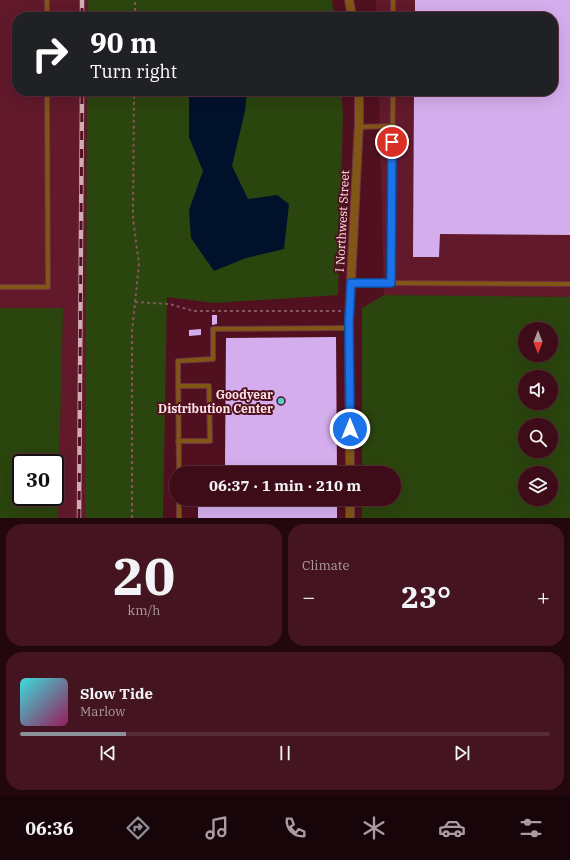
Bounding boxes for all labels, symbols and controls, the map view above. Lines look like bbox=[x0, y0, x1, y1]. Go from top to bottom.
text: 90 m bbox=[90, 24, 157, 61]
icon: right bbox=[24, 28, 76, 80]
text: Turn right bbox=[90, 60, 177, 83]
pin bbox=[375, 125, 409, 159]
icon: arrive bbox=[381, 131, 403, 153]
street label: I Northwest Street bbox=[332, 170, 352, 272]
north arrow bbox=[518, 322, 558, 362]
map controls bbox=[518, 322, 558, 506]
button: sound bbox=[518, 370, 558, 410]
place label: Goodyear Distribution Center bbox=[158, 387, 273, 416]
marker: Goodyear Distribution Center bbox=[276, 396, 286, 406]
position arrow bbox=[329, 408, 371, 450]
button: search bbox=[518, 418, 558, 458]
speed limit sign: 30 bbox=[12, 454, 64, 506]
button: layers bbox=[518, 466, 558, 506]
text: 06:37 · 1 min · 210 m bbox=[209, 476, 361, 495]
text: 20 bbox=[113, 542, 175, 609]
text: Climate bbox=[302, 557, 349, 574]
text: 23° bbox=[401, 577, 451, 616]
text: − bbox=[302, 582, 315, 611]
text: + bbox=[537, 582, 550, 611]
text: km/h bbox=[128, 602, 160, 619]
text: Slow Tide bbox=[80, 684, 153, 703]
text: Marlow bbox=[80, 703, 125, 720]
icon: previous bbox=[97, 742, 119, 764]
icon: pause bbox=[274, 742, 296, 764]
icon: next bbox=[451, 742, 473, 764]
icon: directions bbox=[124, 814, 152, 842]
icon: music bbox=[203, 814, 231, 842]
icon: phone bbox=[281, 814, 309, 842]
icon: climate bbox=[360, 814, 388, 842]
icon: car bbox=[438, 814, 466, 842]
icon: filters bbox=[517, 814, 545, 842]
text: 06:36 bbox=[25, 817, 74, 840]

